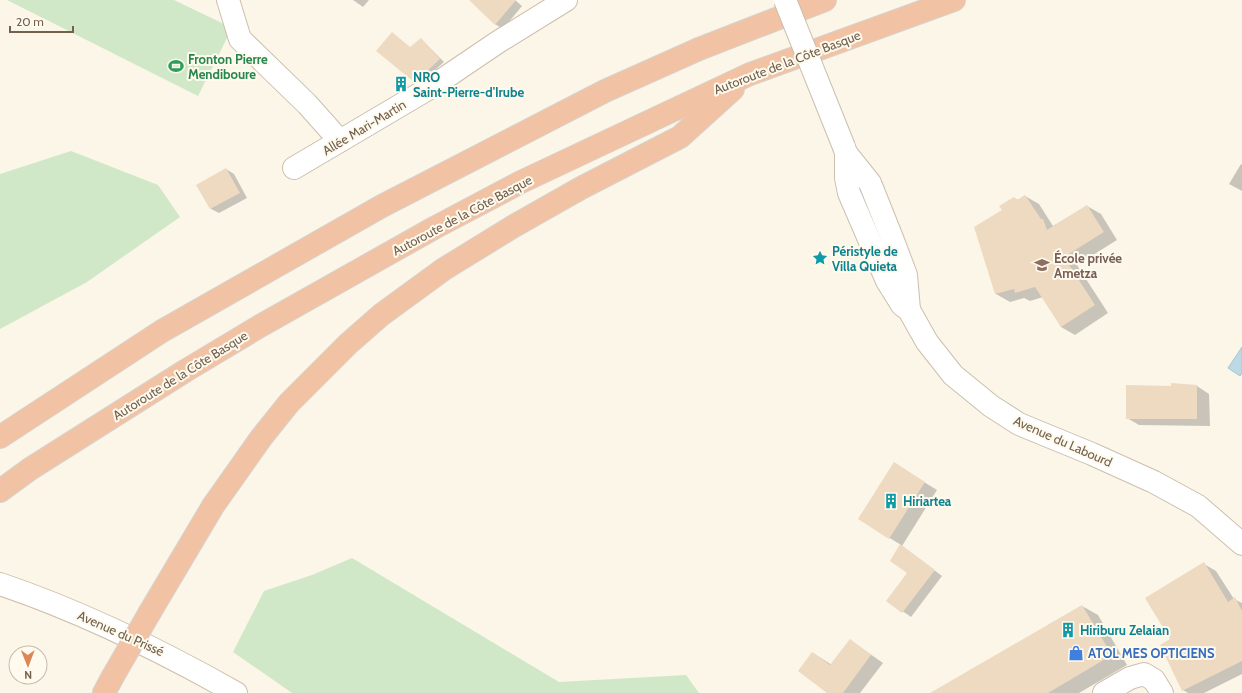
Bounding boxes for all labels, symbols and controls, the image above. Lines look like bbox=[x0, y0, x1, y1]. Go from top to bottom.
scale bar bbox=[10, 8, 73, 34]
text: 20 m bbox=[16, 14, 44, 29]
street label: Autoroute de la Côte Basque bbox=[711, 26, 863, 97]
place label: Fronton Pierre Mendiboure bbox=[188, 51, 268, 82]
sports icon: Fronton Pierre Mendiboure bbox=[167, 57, 185, 75]
place label: NRO Saint-Pierre-d'Irube bbox=[413, 69, 524, 100]
building icon: NRO Saint-Pierre-d'Irube bbox=[392, 75, 410, 93]
street label: Allée Mari-Martin bbox=[319, 96, 409, 158]
street label: Autoroute de la Côte Basque bbox=[389, 171, 535, 259]
place label: Péristyle de Villa Quieta bbox=[832, 243, 898, 274]
place icon: Péristyle de Villa Quieta bbox=[811, 249, 829, 267]
place label: École privée Ametza bbox=[1054, 249, 1122, 281]
school or university icon: École privée Ametza bbox=[1033, 256, 1051, 274]
street label: Autoroute de la Côte Basque bbox=[110, 327, 251, 423]
street label: Avenue du Labourd bbox=[1011, 412, 1115, 470]
building icon: Hiriartea bbox=[882, 492, 900, 510]
place label: Hiriartea bbox=[903, 493, 952, 509]
street label: Avenue du Prissé bbox=[75, 607, 167, 659]
building icon: Hiriburu Zelaian bbox=[1059, 621, 1077, 639]
place label: Hiriburu Zelaian bbox=[1080, 622, 1169, 638]
shop icon: ATOL MES OPTICIENS bbox=[1067, 644, 1085, 662]
north arrow bbox=[8, 645, 48, 685]
place label: ATOL MES OPTICIENS bbox=[1088, 645, 1215, 661]
text: N bbox=[24, 668, 32, 682]

